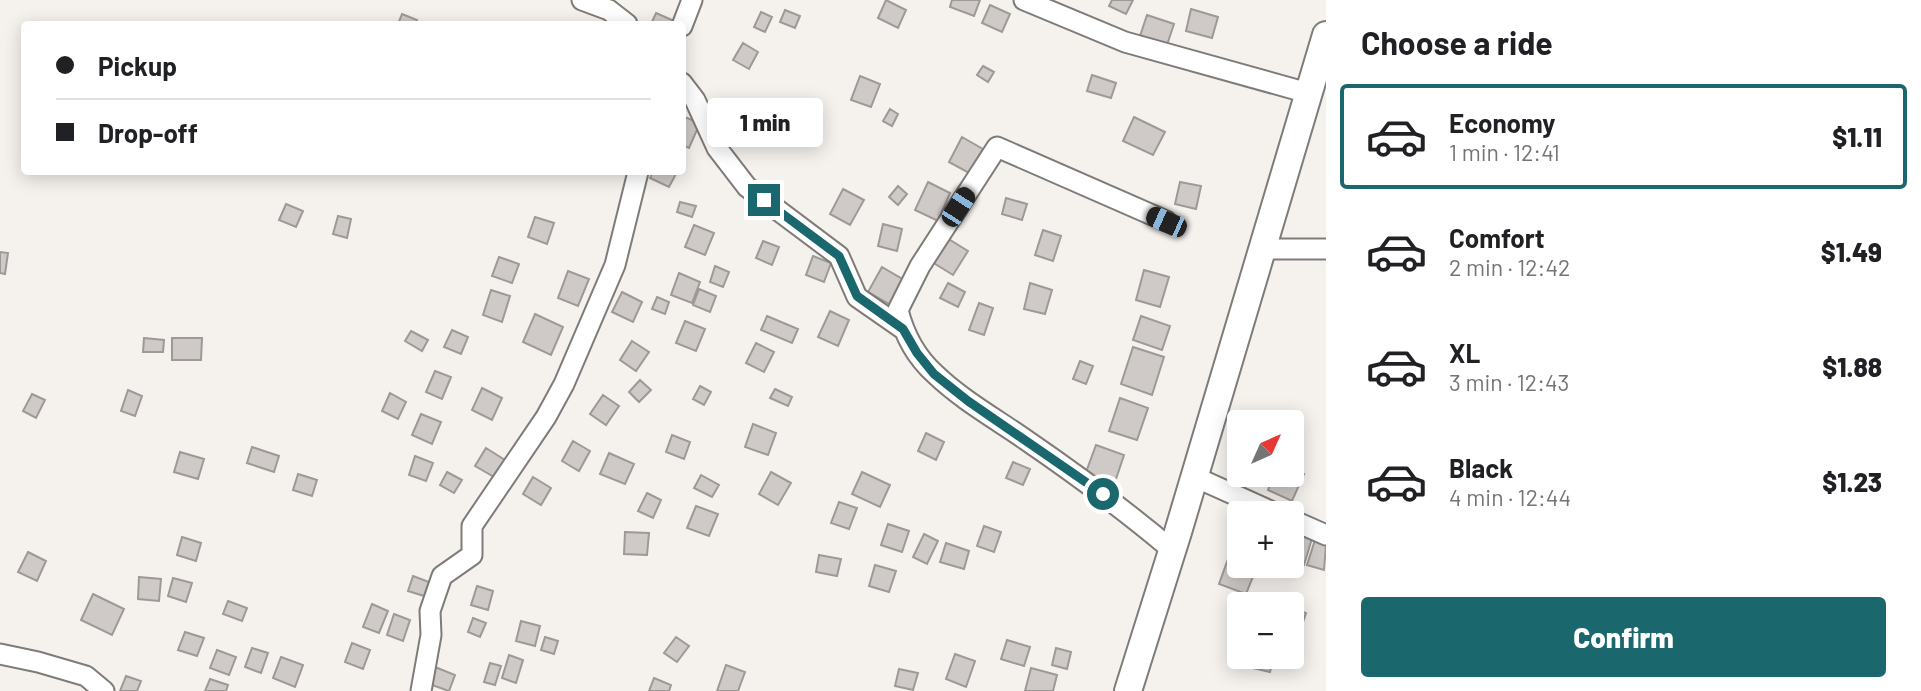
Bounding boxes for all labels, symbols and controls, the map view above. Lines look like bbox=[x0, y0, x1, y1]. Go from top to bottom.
text: Choose a ride bbox=[1361, 23, 1553, 61]
text: Pickup bbox=[98, 50, 177, 81]
callout: 1 min bbox=[706, 99, 822, 148]
icon: car bbox=[1365, 105, 1428, 168]
text: Economy bbox=[1449, 107, 1555, 138]
text: 1 min bbox=[740, 108, 790, 136]
text: Drop-off bbox=[98, 117, 198, 148]
text: $1.11 bbox=[1832, 121, 1882, 152]
text: 1 min · 12:41 bbox=[1449, 138, 1560, 166]
route end bbox=[748, 184, 780, 216]
car bbox=[938, 184, 979, 230]
car bbox=[1143, 204, 1190, 240]
icon: car bbox=[1365, 220, 1428, 283]
text: Comfort bbox=[1449, 222, 1545, 253]
text: $1.49 bbox=[1821, 236, 1882, 267]
text: 2 min · 12:42 bbox=[1449, 253, 1570, 281]
icon: car bbox=[1365, 335, 1428, 398]
text: XL bbox=[1449, 337, 1480, 368]
text: $1.88 bbox=[1822, 351, 1882, 382]
text: 3 min · 12:43 bbox=[1449, 368, 1569, 396]
north arrow bbox=[1227, 410, 1304, 486]
map controls bbox=[1227, 410, 1304, 669]
icon: car bbox=[1365, 450, 1428, 513]
text: Black bbox=[1449, 452, 1513, 483]
text: $1.23 bbox=[1822, 466, 1882, 497]
route start bbox=[1087, 478, 1119, 510]
text: 4 min · 12:44 bbox=[1449, 483, 1571, 511]
button: + bbox=[1227, 501, 1304, 578]
button: − bbox=[1227, 592, 1304, 669]
button: Confirm bbox=[1361, 597, 1886, 677]

